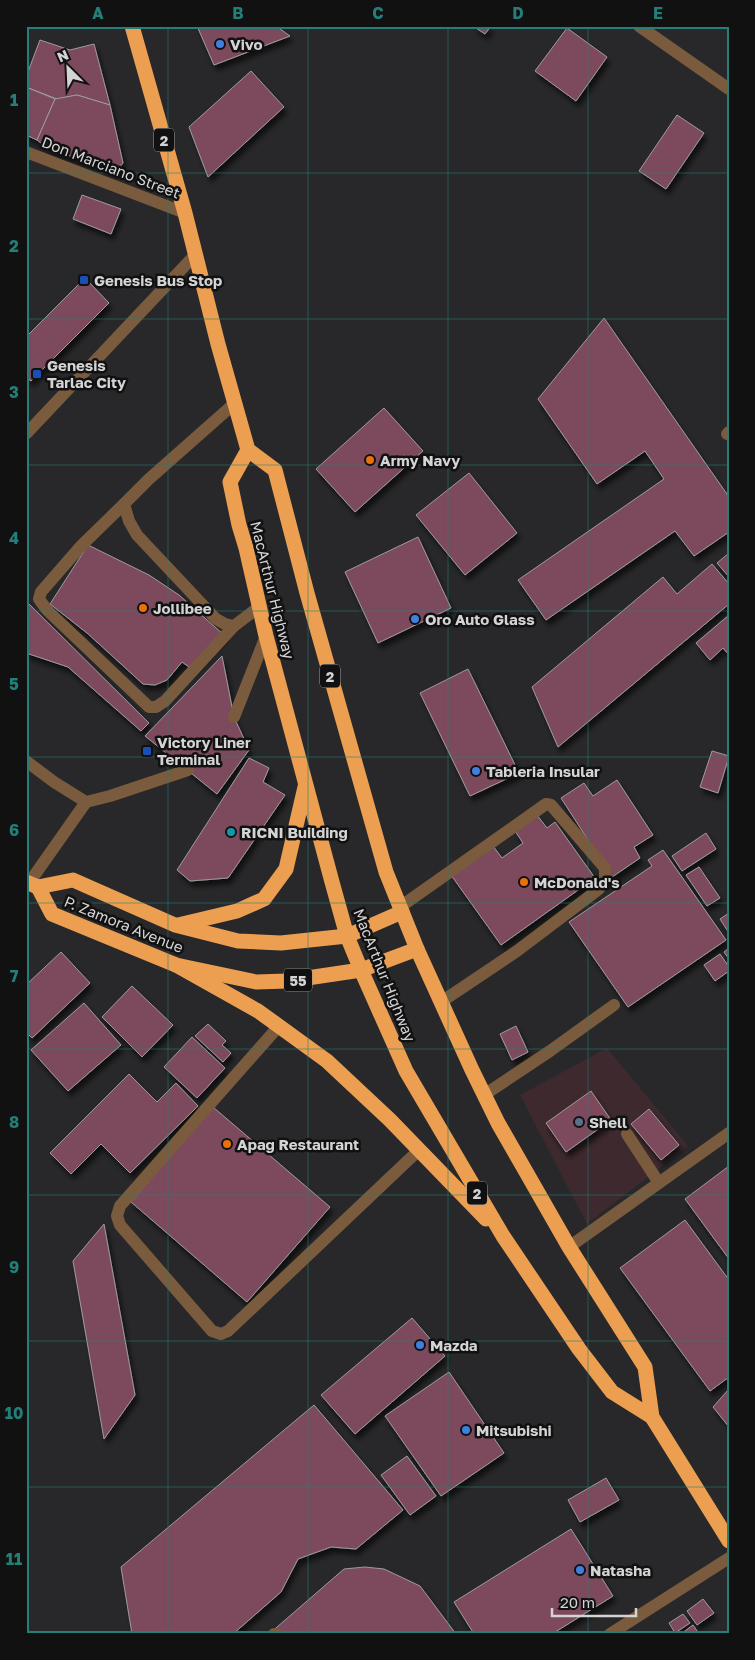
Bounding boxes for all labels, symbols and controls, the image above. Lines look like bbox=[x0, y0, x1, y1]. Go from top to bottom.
text: A bbox=[92, 3, 104, 23]
text: B bbox=[232, 3, 244, 23]
text: C bbox=[372, 3, 384, 23]
text: D bbox=[512, 3, 524, 23]
text: E bbox=[653, 3, 663, 23]
place label: Vivo bbox=[230, 35, 262, 53]
marker: Vivo bbox=[214, 38, 226, 50]
north arrow bbox=[42, 42, 92, 92]
text: N bbox=[54, 46, 71, 66]
text: 1 bbox=[10, 90, 18, 110]
road number: 2 bbox=[154, 128, 174, 152]
street label: Don Marciano Street bbox=[39, 132, 183, 202]
text: 2 bbox=[9, 236, 19, 256]
place label: Genesis Bus Stop bbox=[94, 271, 222, 289]
marker: Genesis Bus Stop bbox=[78, 274, 90, 286]
place label: Genesis Tarlac City bbox=[47, 356, 126, 391]
marker: Genesis Tarlac City bbox=[31, 368, 43, 380]
text: 3 bbox=[9, 382, 19, 402]
place label: Army Navy bbox=[380, 451, 460, 469]
marker: Army Navy bbox=[364, 454, 376, 466]
street label: MacArthur Highway bbox=[247, 519, 299, 662]
text: 4 bbox=[9, 528, 19, 548]
place label: Jollibee bbox=[153, 599, 212, 617]
marker: Jollibee bbox=[137, 602, 149, 614]
place label: Oro Auto Glass bbox=[425, 610, 535, 628]
marker: Oro Auto Glass bbox=[409, 613, 421, 625]
road number: 2 bbox=[320, 664, 340, 688]
text: 5 bbox=[9, 674, 19, 694]
place label: Victory Liner Terminal bbox=[157, 733, 251, 768]
marker: Victory Liner Terminal bbox=[141, 745, 153, 757]
place label: Tableria Insular bbox=[486, 762, 600, 780]
marker: Tableria Insular bbox=[470, 765, 482, 777]
text: 6 bbox=[9, 820, 19, 840]
place label: RICNI Building bbox=[241, 823, 348, 841]
marker: RICNI Building bbox=[225, 826, 237, 838]
place label: McDonald's bbox=[534, 873, 620, 891]
marker: McDonald's bbox=[518, 876, 530, 888]
street label: P. Zamora Avenue bbox=[62, 892, 186, 956]
street label: MacArthur Highway bbox=[350, 906, 420, 1045]
text: 7 bbox=[10, 966, 19, 986]
road number: 55 bbox=[284, 968, 312, 992]
text: 8 bbox=[9, 1112, 19, 1132]
place label: Shell bbox=[589, 1113, 627, 1131]
marker: Shell bbox=[573, 1116, 585, 1128]
place label: Apag Restaurant bbox=[237, 1135, 359, 1153]
marker: Apag Restaurant bbox=[221, 1138, 233, 1150]
road number: 2 bbox=[467, 1182, 487, 1204]
text: 9 bbox=[9, 1257, 19, 1277]
place label: Mazda bbox=[430, 1336, 478, 1354]
marker: Mazda bbox=[414, 1339, 426, 1351]
text: 10 bbox=[5, 1403, 23, 1423]
place label: Mitsubishi bbox=[476, 1421, 552, 1439]
marker: Mitsubishi bbox=[460, 1424, 472, 1436]
text: 11 bbox=[6, 1549, 22, 1569]
place label: Natasha bbox=[590, 1561, 651, 1579]
marker: Natasha bbox=[574, 1564, 586, 1576]
scale bar bbox=[552, 1585, 636, 1617]
text: 20 m bbox=[560, 1593, 595, 1611]

